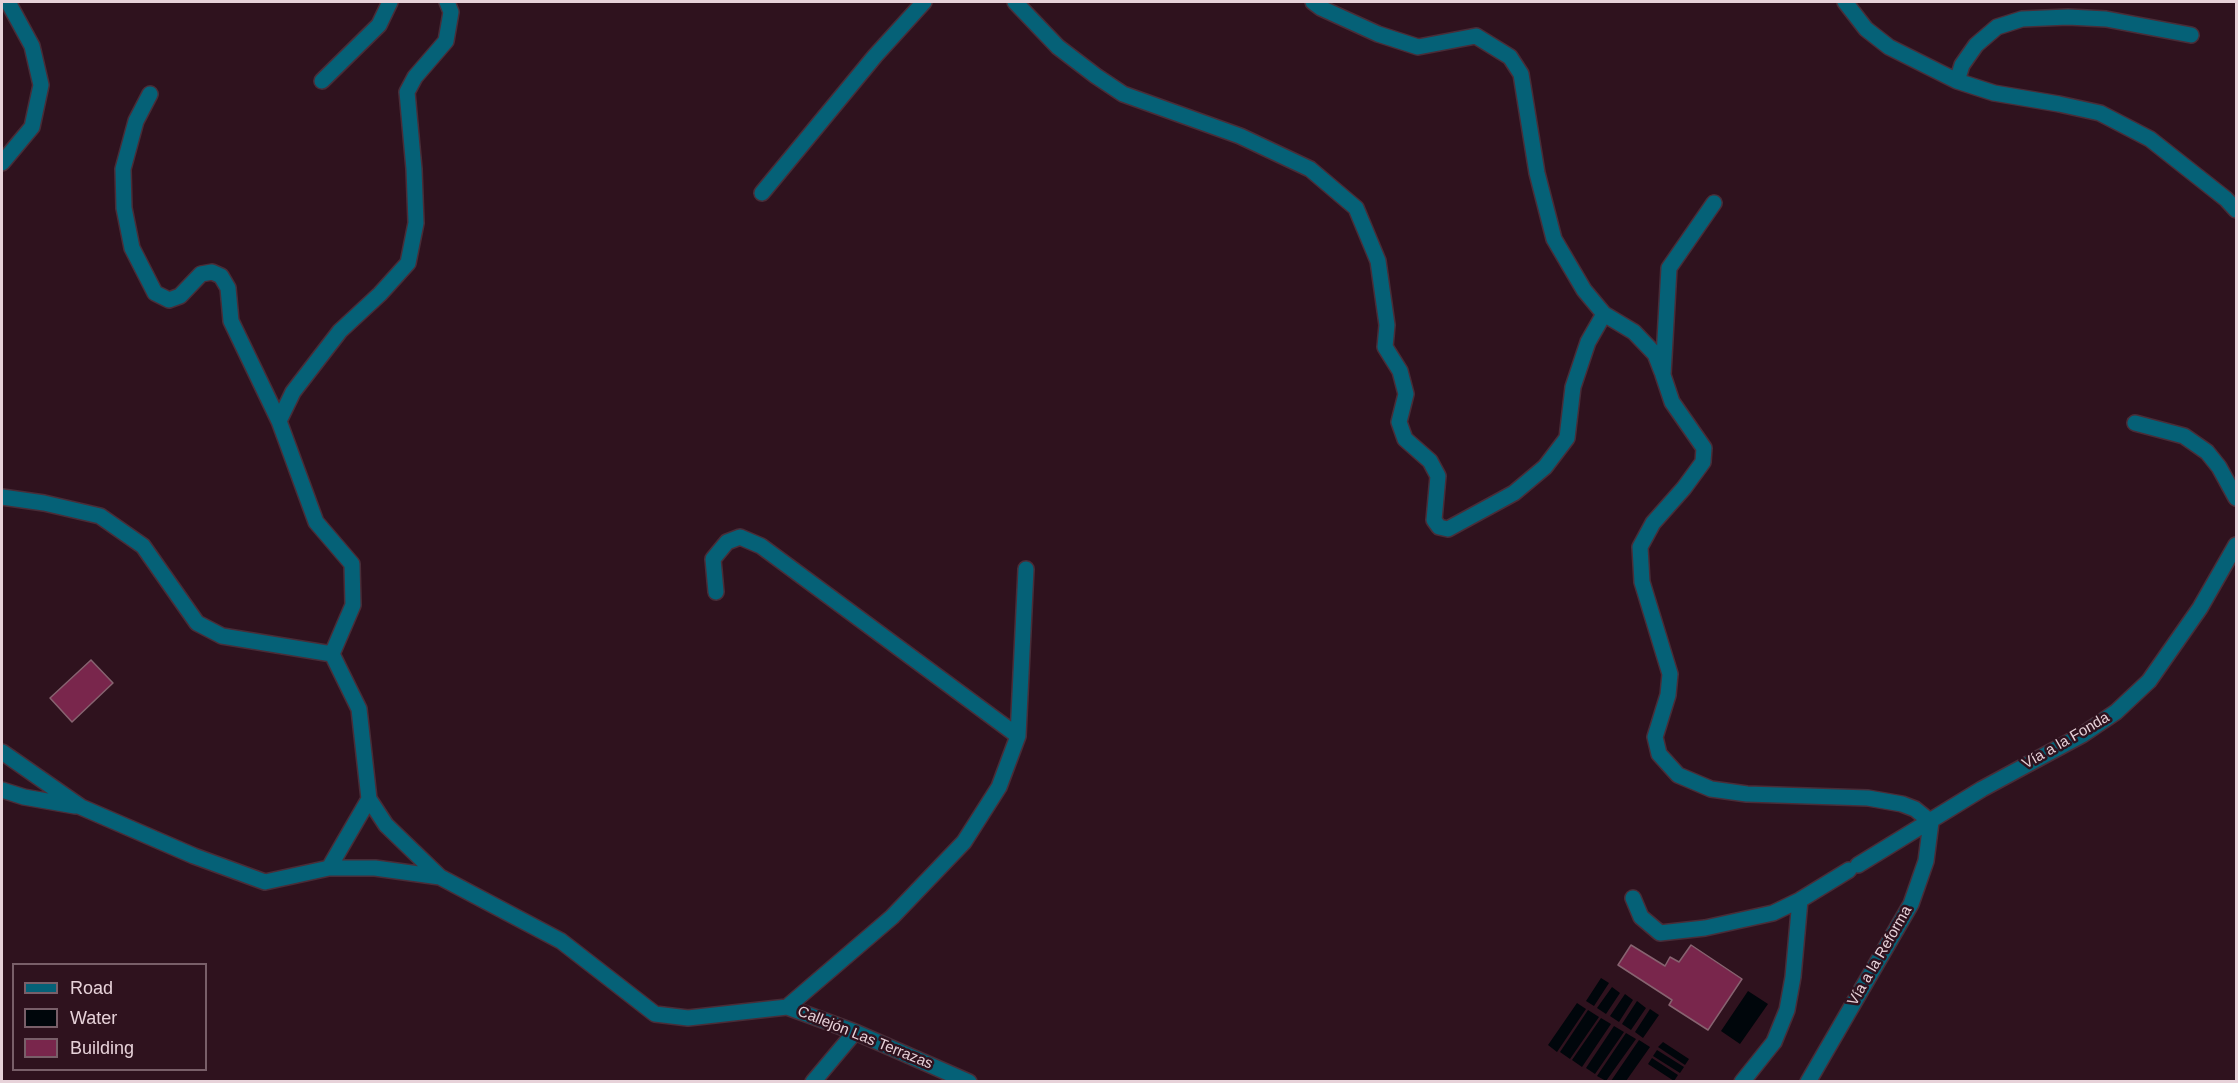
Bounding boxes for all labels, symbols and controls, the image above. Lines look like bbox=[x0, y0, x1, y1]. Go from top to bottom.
street label: Vía a la Fonda bbox=[2019, 709, 2113, 773]
street label: Vía a la Reforma bbox=[1844, 903, 1916, 1009]
legend bbox=[12, 963, 207, 1071]
text: Road bbox=[70, 978, 113, 998]
street label: Callejón Las Terrazas bbox=[795, 1003, 935, 1073]
text: Water bbox=[70, 1008, 117, 1028]
text: Building bbox=[70, 1038, 134, 1058]

